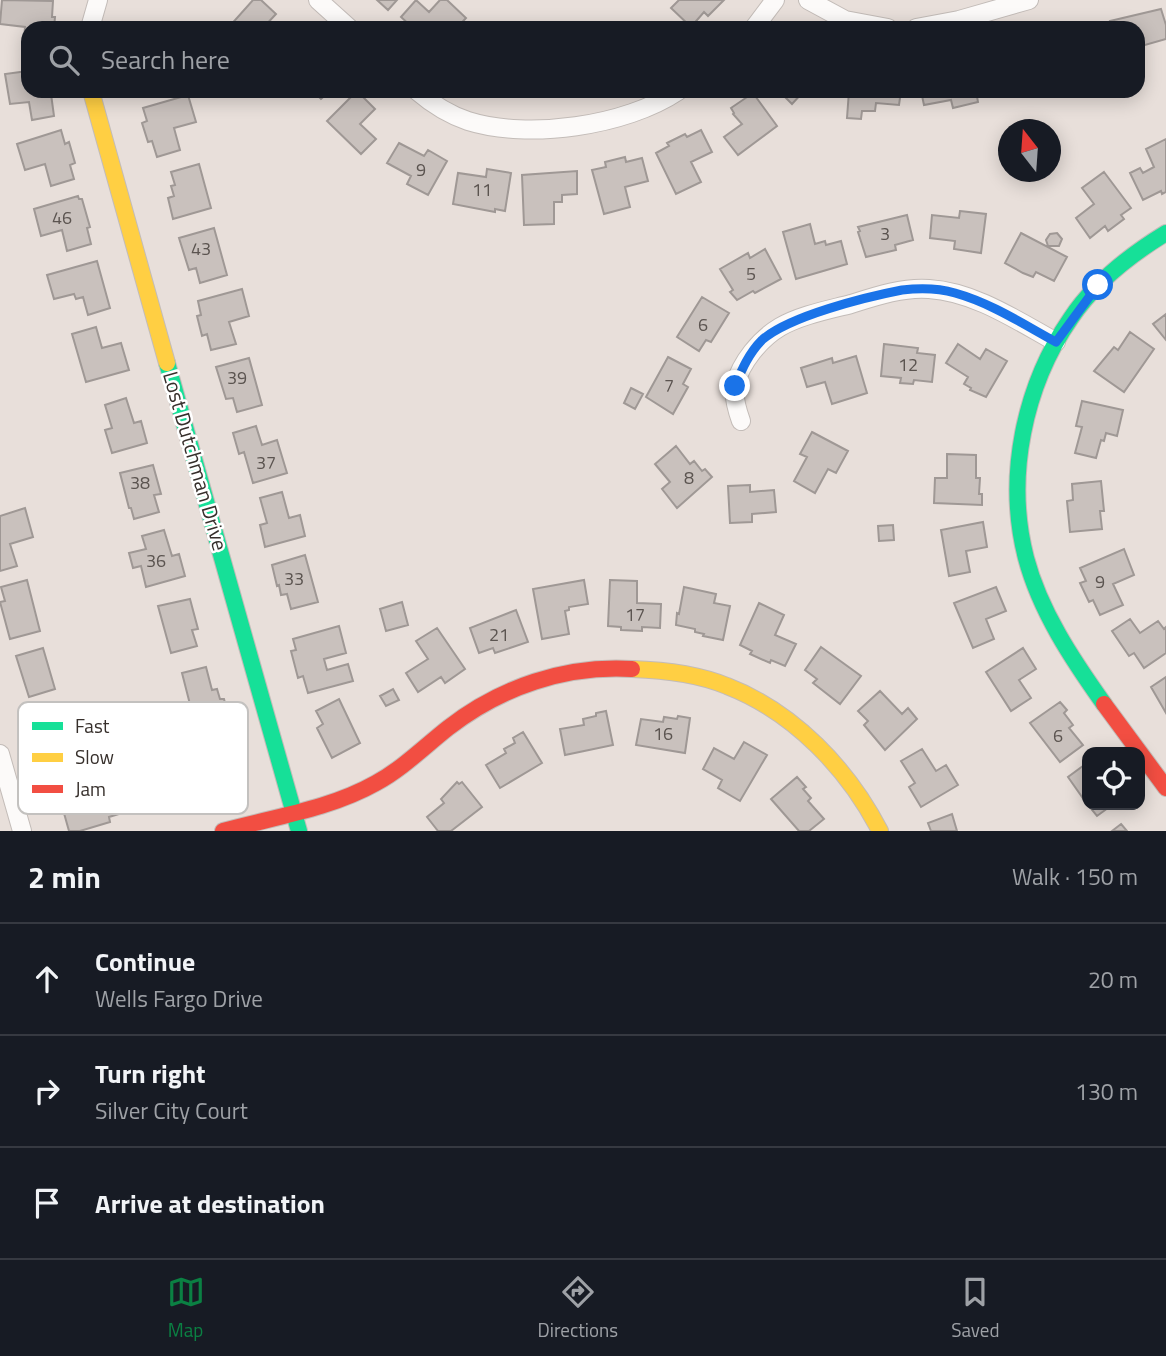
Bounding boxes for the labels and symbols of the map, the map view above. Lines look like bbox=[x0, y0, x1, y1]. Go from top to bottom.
north arrow bbox=[998, 119, 1061, 182]
house number: 9 bbox=[416, 156, 426, 183]
house number: 11 bbox=[472, 176, 492, 203]
house number: 46 bbox=[52, 204, 72, 231]
house number: 3 bbox=[880, 220, 890, 247]
house number: 43 bbox=[191, 235, 211, 262]
house number: 5 bbox=[746, 260, 756, 287]
route start bbox=[1082, 269, 1113, 300]
house number: 6 bbox=[698, 311, 708, 338]
house number: 12 bbox=[898, 351, 918, 378]
house number: 39 bbox=[227, 364, 247, 391]
street label: Lost Dutchman Drive bbox=[155, 367, 237, 554]
route end bbox=[719, 370, 750, 401]
house number: 7 bbox=[664, 372, 674, 399]
house number: 37 bbox=[256, 449, 276, 476]
house number: 8 bbox=[684, 464, 694, 491]
house number: 38 bbox=[130, 469, 150, 496]
house number: 36 bbox=[146, 547, 166, 574]
house number: 33 bbox=[284, 565, 304, 592]
house number: 9 bbox=[1095, 568, 1105, 595]
house number: 17 bbox=[625, 601, 645, 628]
house number: 21 bbox=[489, 621, 509, 648]
legend bbox=[18, 702, 248, 814]
text: Fast bbox=[75, 711, 110, 740]
house number: 16 bbox=[653, 720, 673, 747]
house number: 6 bbox=[1053, 722, 1063, 749]
text: Slow bbox=[75, 742, 114, 771]
text: Jam bbox=[75, 774, 106, 803]

